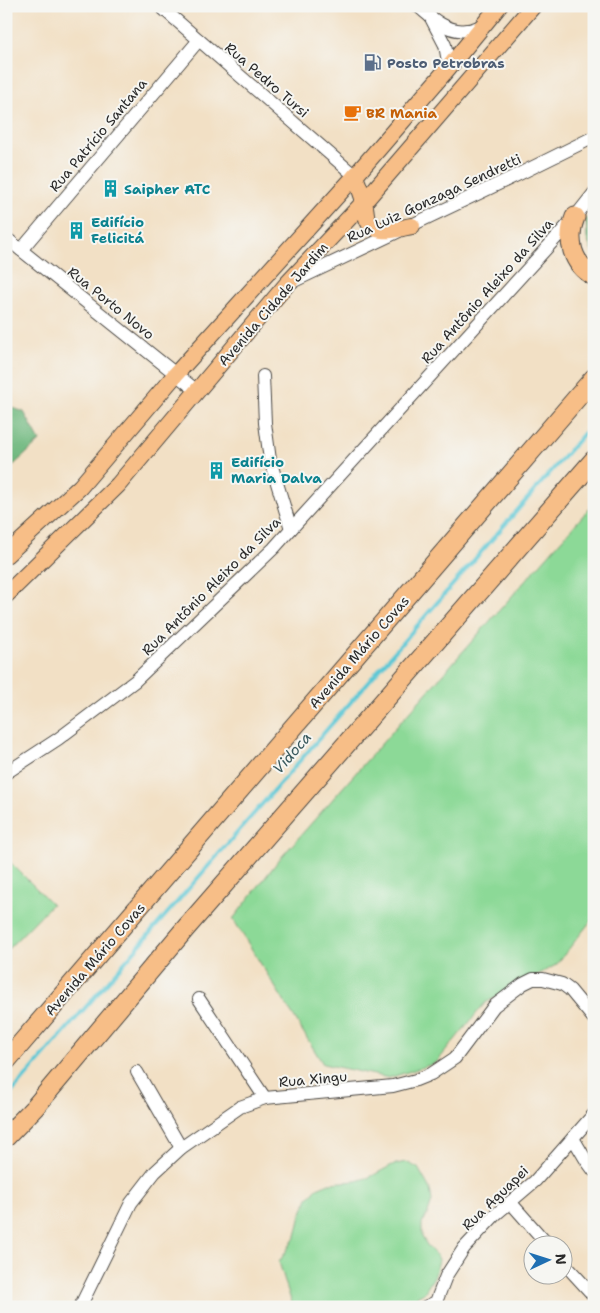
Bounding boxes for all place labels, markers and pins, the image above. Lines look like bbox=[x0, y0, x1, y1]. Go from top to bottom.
fuel station icon: Posto Petrobras bbox=[363, 53, 383, 73]
place label: Posto Petrobras bbox=[387, 54, 505, 72]
cafe icon: BR Mania bbox=[342, 103, 362, 123]
place label: BR Mania bbox=[366, 104, 437, 122]
building icon: Saipher ATC bbox=[100, 179, 120, 199]
place label: Saipher ATC bbox=[124, 180, 210, 198]
place label: Edifício Felicitá bbox=[91, 213, 144, 247]
building icon: Edifício Felicitá bbox=[67, 220, 87, 240]
place label: Edifício Maria Dalva bbox=[231, 453, 322, 487]
building icon: Edifício Maria Dalva bbox=[207, 460, 227, 480]

